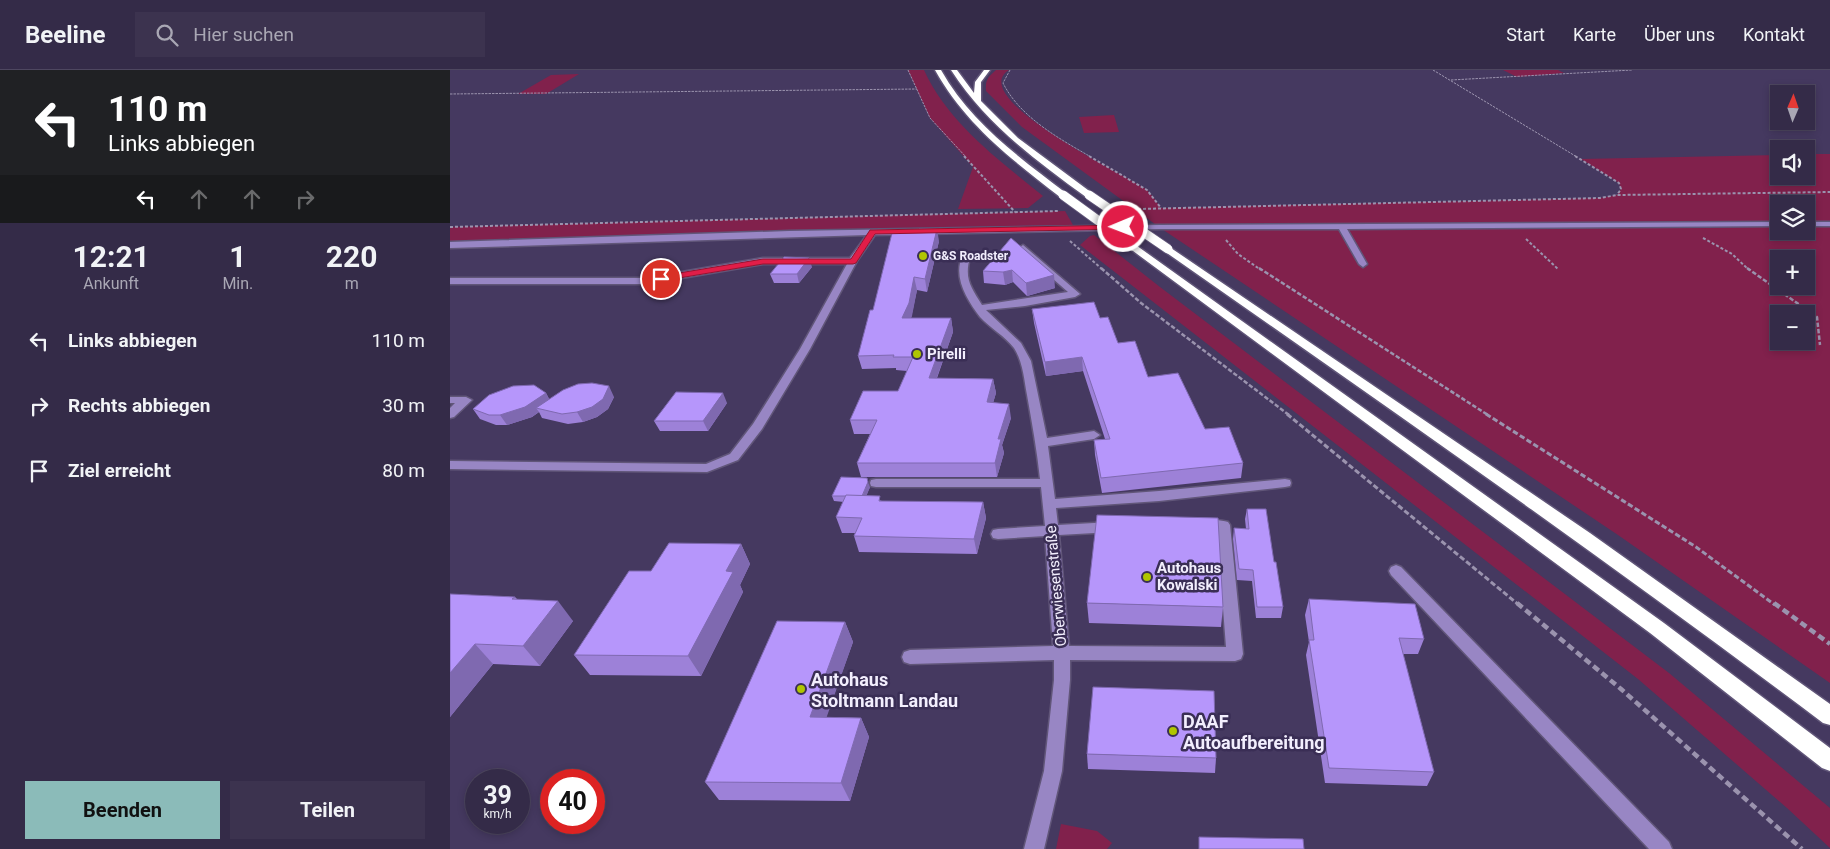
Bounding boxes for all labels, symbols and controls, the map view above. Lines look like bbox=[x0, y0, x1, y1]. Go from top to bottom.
search box bbox=[135, 12, 485, 57]
text: Beeline bbox=[25, 21, 105, 49]
icon: search bbox=[153, 21, 181, 49]
text: Hier suchen bbox=[193, 23, 294, 46]
text: Start bbox=[1506, 24, 1545, 45]
text: Karte bbox=[1573, 24, 1616, 45]
text: Über uns bbox=[1644, 24, 1715, 45]
text: Kontakt bbox=[1743, 24, 1805, 45]
north arrow bbox=[1770, 85, 1815, 130]
map controls bbox=[1770, 85, 1815, 350]
text: 110 m bbox=[108, 89, 207, 130]
icon: left bbox=[25, 90, 90, 155]
text: Links abbiegen bbox=[108, 131, 255, 156]
button: sound bbox=[1770, 140, 1815, 185]
icon: left bbox=[132, 185, 160, 213]
icon: ahead bbox=[185, 185, 213, 213]
icon: ahead bbox=[238, 185, 266, 213]
icon: right bbox=[291, 185, 319, 213]
button: layers bbox=[1770, 195, 1815, 240]
position arrow bbox=[1096, 200, 1148, 252]
text: 12:21 bbox=[73, 239, 150, 274]
text: 1 bbox=[229, 239, 246, 274]
text: 220 bbox=[326, 239, 377, 274]
place label: G&S Roadster bbox=[933, 249, 1009, 263]
marker: G&S Roadster bbox=[917, 250, 929, 262]
button: + bbox=[1770, 250, 1815, 295]
pin bbox=[640, 258, 682, 300]
icon: arrive bbox=[647, 265, 675, 293]
text: Ankunft bbox=[83, 274, 139, 293]
text: Min. bbox=[222, 274, 253, 293]
text: m bbox=[345, 274, 359, 293]
button: − bbox=[1770, 305, 1815, 350]
icon: left bbox=[25, 327, 53, 355]
text: Links abbiegen bbox=[68, 329, 197, 352]
text: 110 m bbox=[372, 329, 425, 352]
place label: Pirelli bbox=[927, 345, 966, 363]
marker: Pirelli bbox=[911, 348, 923, 360]
icon: right bbox=[25, 392, 53, 420]
text: Rechts abbiegen bbox=[68, 394, 210, 417]
text: 30 m bbox=[382, 394, 425, 417]
icon: arrive bbox=[25, 457, 53, 485]
text: Ziel erreicht bbox=[68, 459, 171, 482]
text: 80 m bbox=[382, 459, 425, 482]
street label: Oberwiesenstraße bbox=[1042, 525, 1070, 647]
place label: Autohaus Kowalski bbox=[1157, 559, 1222, 594]
marker: Autohaus Kowalski bbox=[1141, 571, 1153, 583]
place label: Autohaus Stoltmann Landau bbox=[811, 669, 958, 711]
marker: Autohaus Stoltmann Landau bbox=[795, 683, 807, 695]
place label: DAAF Autoaufbereitung bbox=[1183, 711, 1325, 753]
marker: DAAF Autoaufbereitung bbox=[1167, 725, 1179, 737]
speed limit sign: 40 bbox=[540, 769, 605, 834]
button: Beenden bbox=[25, 781, 220, 839]
button: Teilen bbox=[230, 781, 425, 839]
text: 39 bbox=[483, 781, 512, 810]
text: km/h bbox=[483, 807, 512, 821]

